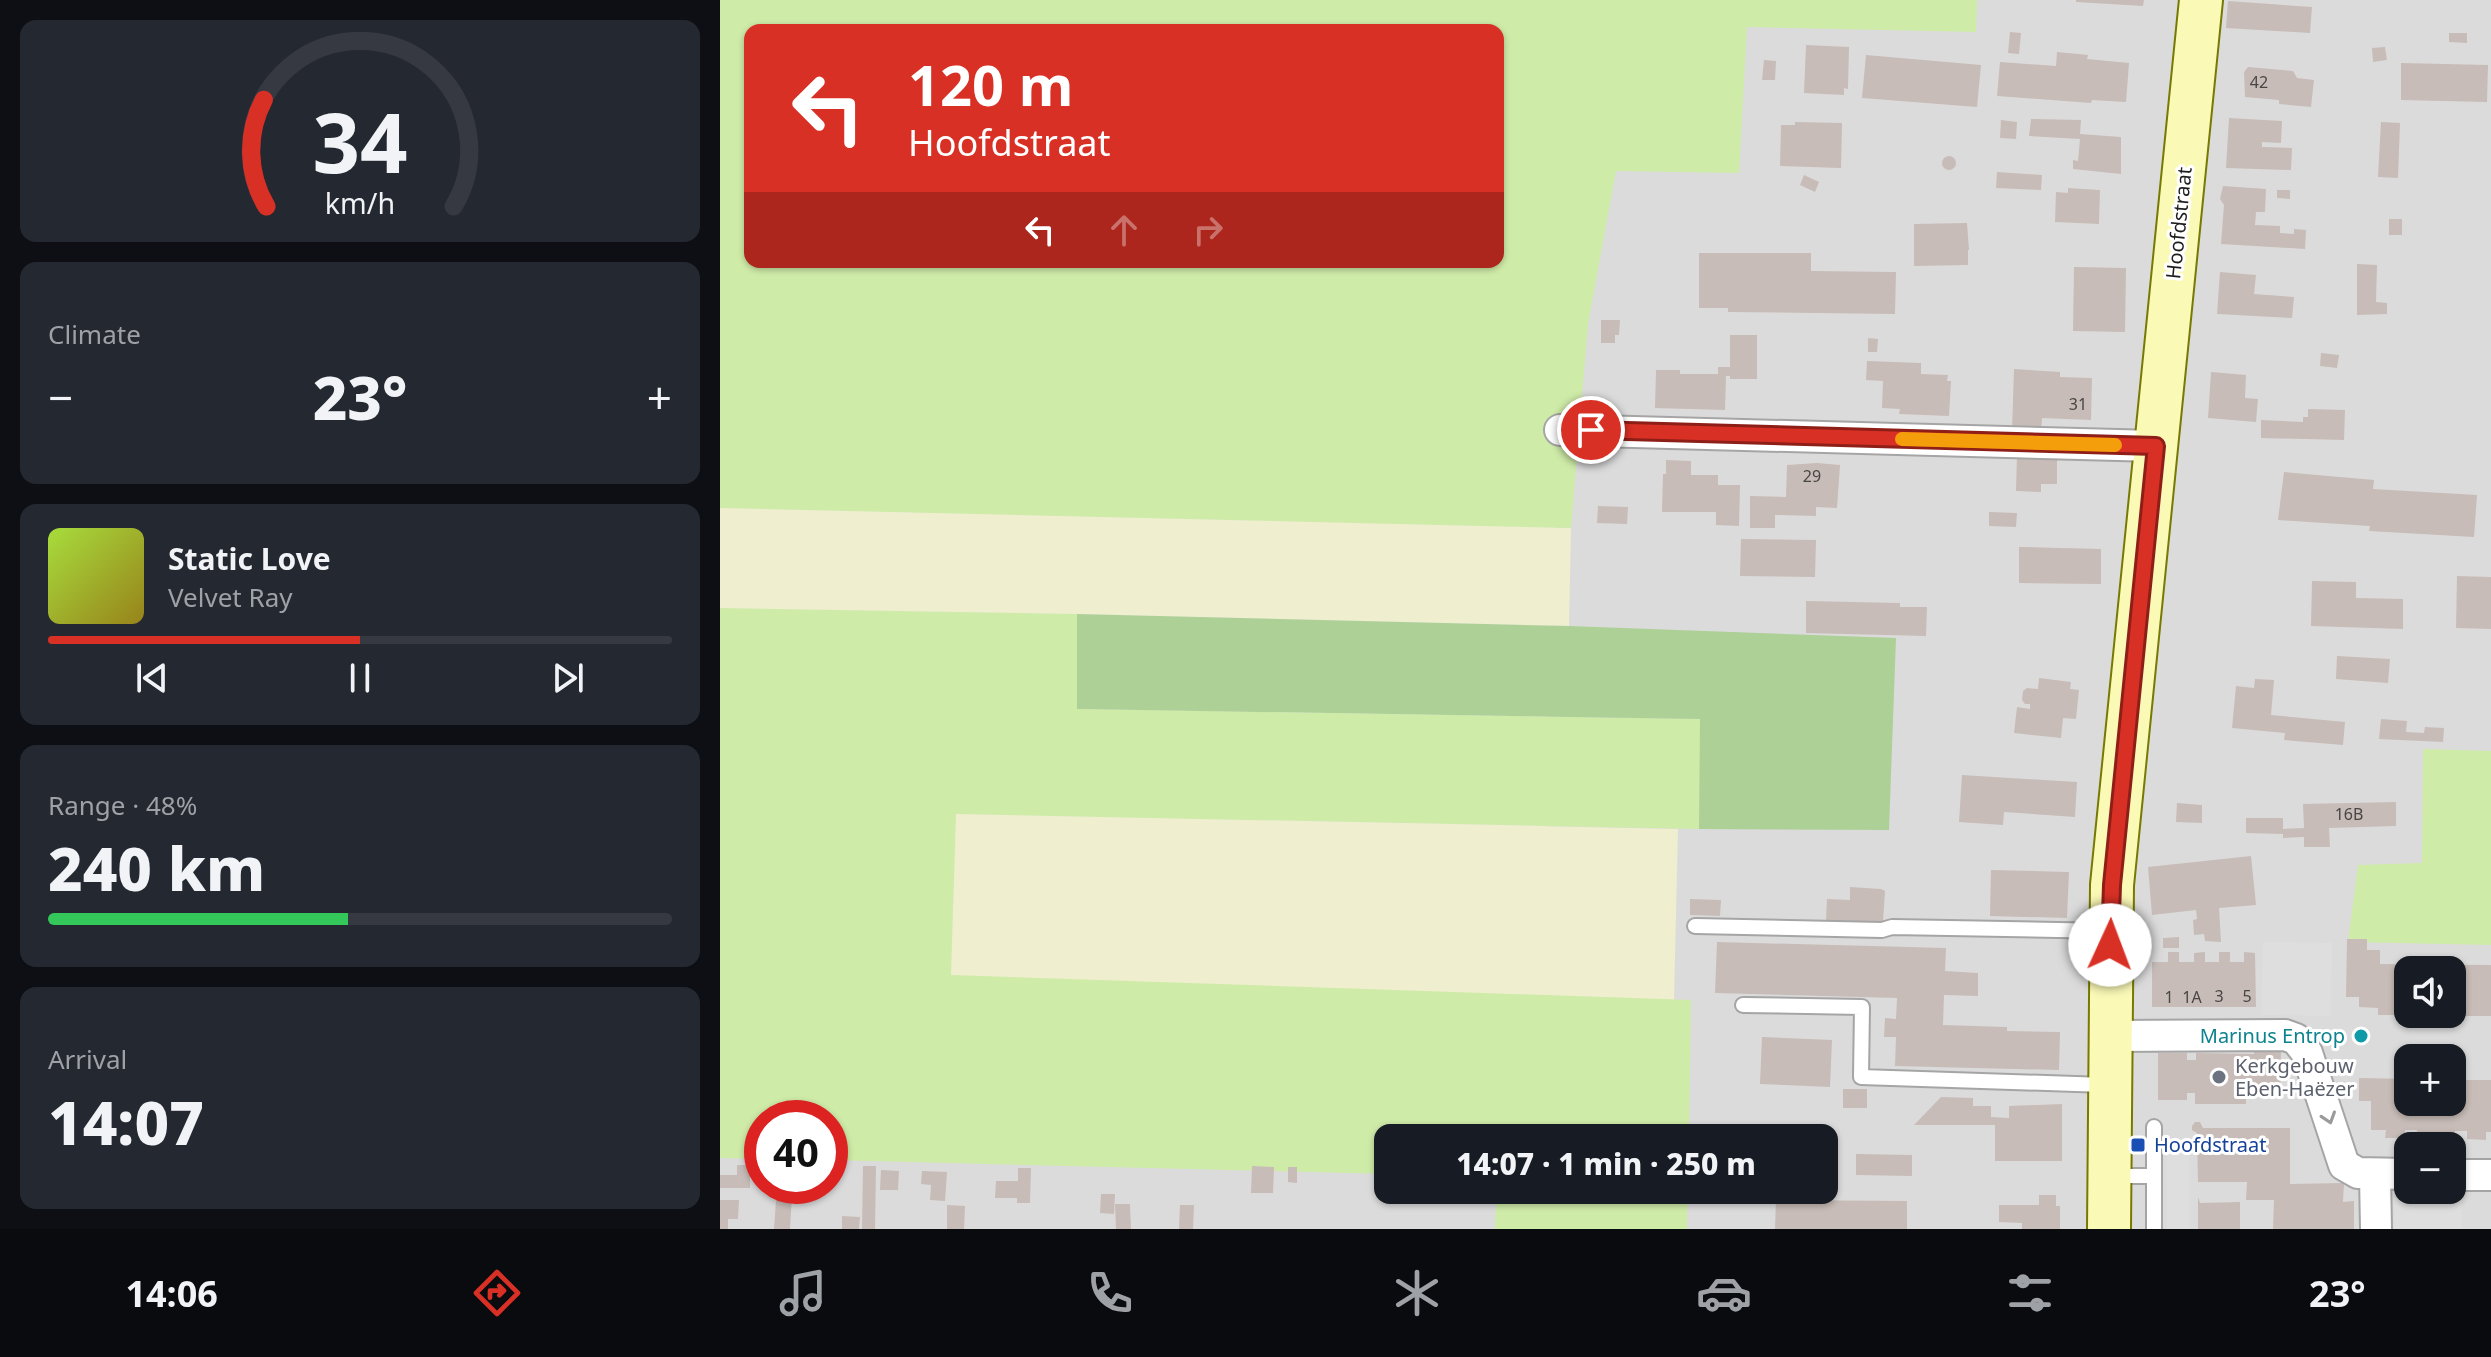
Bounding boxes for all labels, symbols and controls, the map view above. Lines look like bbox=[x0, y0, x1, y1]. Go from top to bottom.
text: 120 m bbox=[908, 46, 1073, 122]
icon: left bbox=[776, 56, 880, 160]
house number: 42 bbox=[2250, 71, 2268, 93]
text: 34 bbox=[312, 83, 408, 196]
text: Hoofdstraat bbox=[908, 118, 1111, 167]
street label: Hoofdstraat bbox=[2159, 166, 2198, 280]
text: km/h bbox=[325, 183, 395, 222]
icon: left bbox=[1018, 208, 1062, 252]
icon: ahead bbox=[1102, 208, 1146, 252]
icon: right bbox=[1186, 208, 1230, 252]
text: Climate bbox=[48, 316, 141, 352]
text: 23° bbox=[313, 356, 407, 438]
text: − bbox=[48, 367, 73, 427]
text: + bbox=[647, 367, 672, 427]
house number: 31 bbox=[2069, 393, 2087, 415]
pin bbox=[1557, 396, 1625, 464]
icon: arrive bbox=[1569, 408, 1613, 452]
house number: 29 bbox=[1803, 465, 1821, 487]
text: Static Love bbox=[168, 538, 331, 579]
text: Velvet Ray bbox=[168, 579, 293, 615]
icon: previous bbox=[130, 656, 174, 700]
icon: pause bbox=[338, 656, 382, 700]
icon: next bbox=[546, 656, 590, 700]
text: Range · 48% bbox=[48, 787, 197, 823]
house number: 16B bbox=[2335, 803, 2363, 825]
text: 240 km bbox=[48, 827, 265, 909]
position arrow bbox=[2068, 903, 2152, 987]
map controls bbox=[2394, 956, 2466, 1204]
button: sound bbox=[2394, 956, 2466, 1028]
house number: 3 bbox=[2214, 985, 2224, 1007]
house number: 5 bbox=[2242, 985, 2252, 1007]
house number: 1 bbox=[2164, 986, 2174, 1008]
house number: 1A bbox=[2182, 986, 2202, 1008]
place label: Marinus Entrop bbox=[2200, 1022, 2345, 1049]
marker: Marinus Entrop bbox=[2352, 1027, 2370, 1045]
text: Arrival bbox=[48, 1041, 127, 1077]
button: + bbox=[2394, 1044, 2466, 1116]
place label: Kerkgebouw Eben-Haëzer bbox=[2235, 1052, 2355, 1102]
marker: Kerkgebouw Eben-Haëzer bbox=[2210, 1068, 2228, 1086]
text: 14:07 bbox=[48, 1081, 204, 1163]
speed limit sign: 40 bbox=[744, 1100, 848, 1204]
one-way arrow bbox=[2319, 1110, 2335, 1124]
place label: Hoofdstraat bbox=[2154, 1131, 2267, 1158]
button: − bbox=[2394, 1132, 2466, 1204]
marker: Hoofdstraat bbox=[2129, 1136, 2147, 1154]
text: 14:07 · 1 min · 250 m bbox=[1456, 1143, 1756, 1184]
icon: directions bbox=[469, 1265, 525, 1321]
icon: music bbox=[775, 1265, 831, 1321]
icon: phone bbox=[1082, 1265, 1138, 1321]
icon: climate bbox=[1389, 1265, 1445, 1321]
icon: car bbox=[1696, 1265, 1752, 1321]
icon: filters bbox=[2002, 1265, 2058, 1321]
text: 14:06 bbox=[125, 1269, 218, 1318]
text: 23° bbox=[2309, 1269, 2366, 1318]

